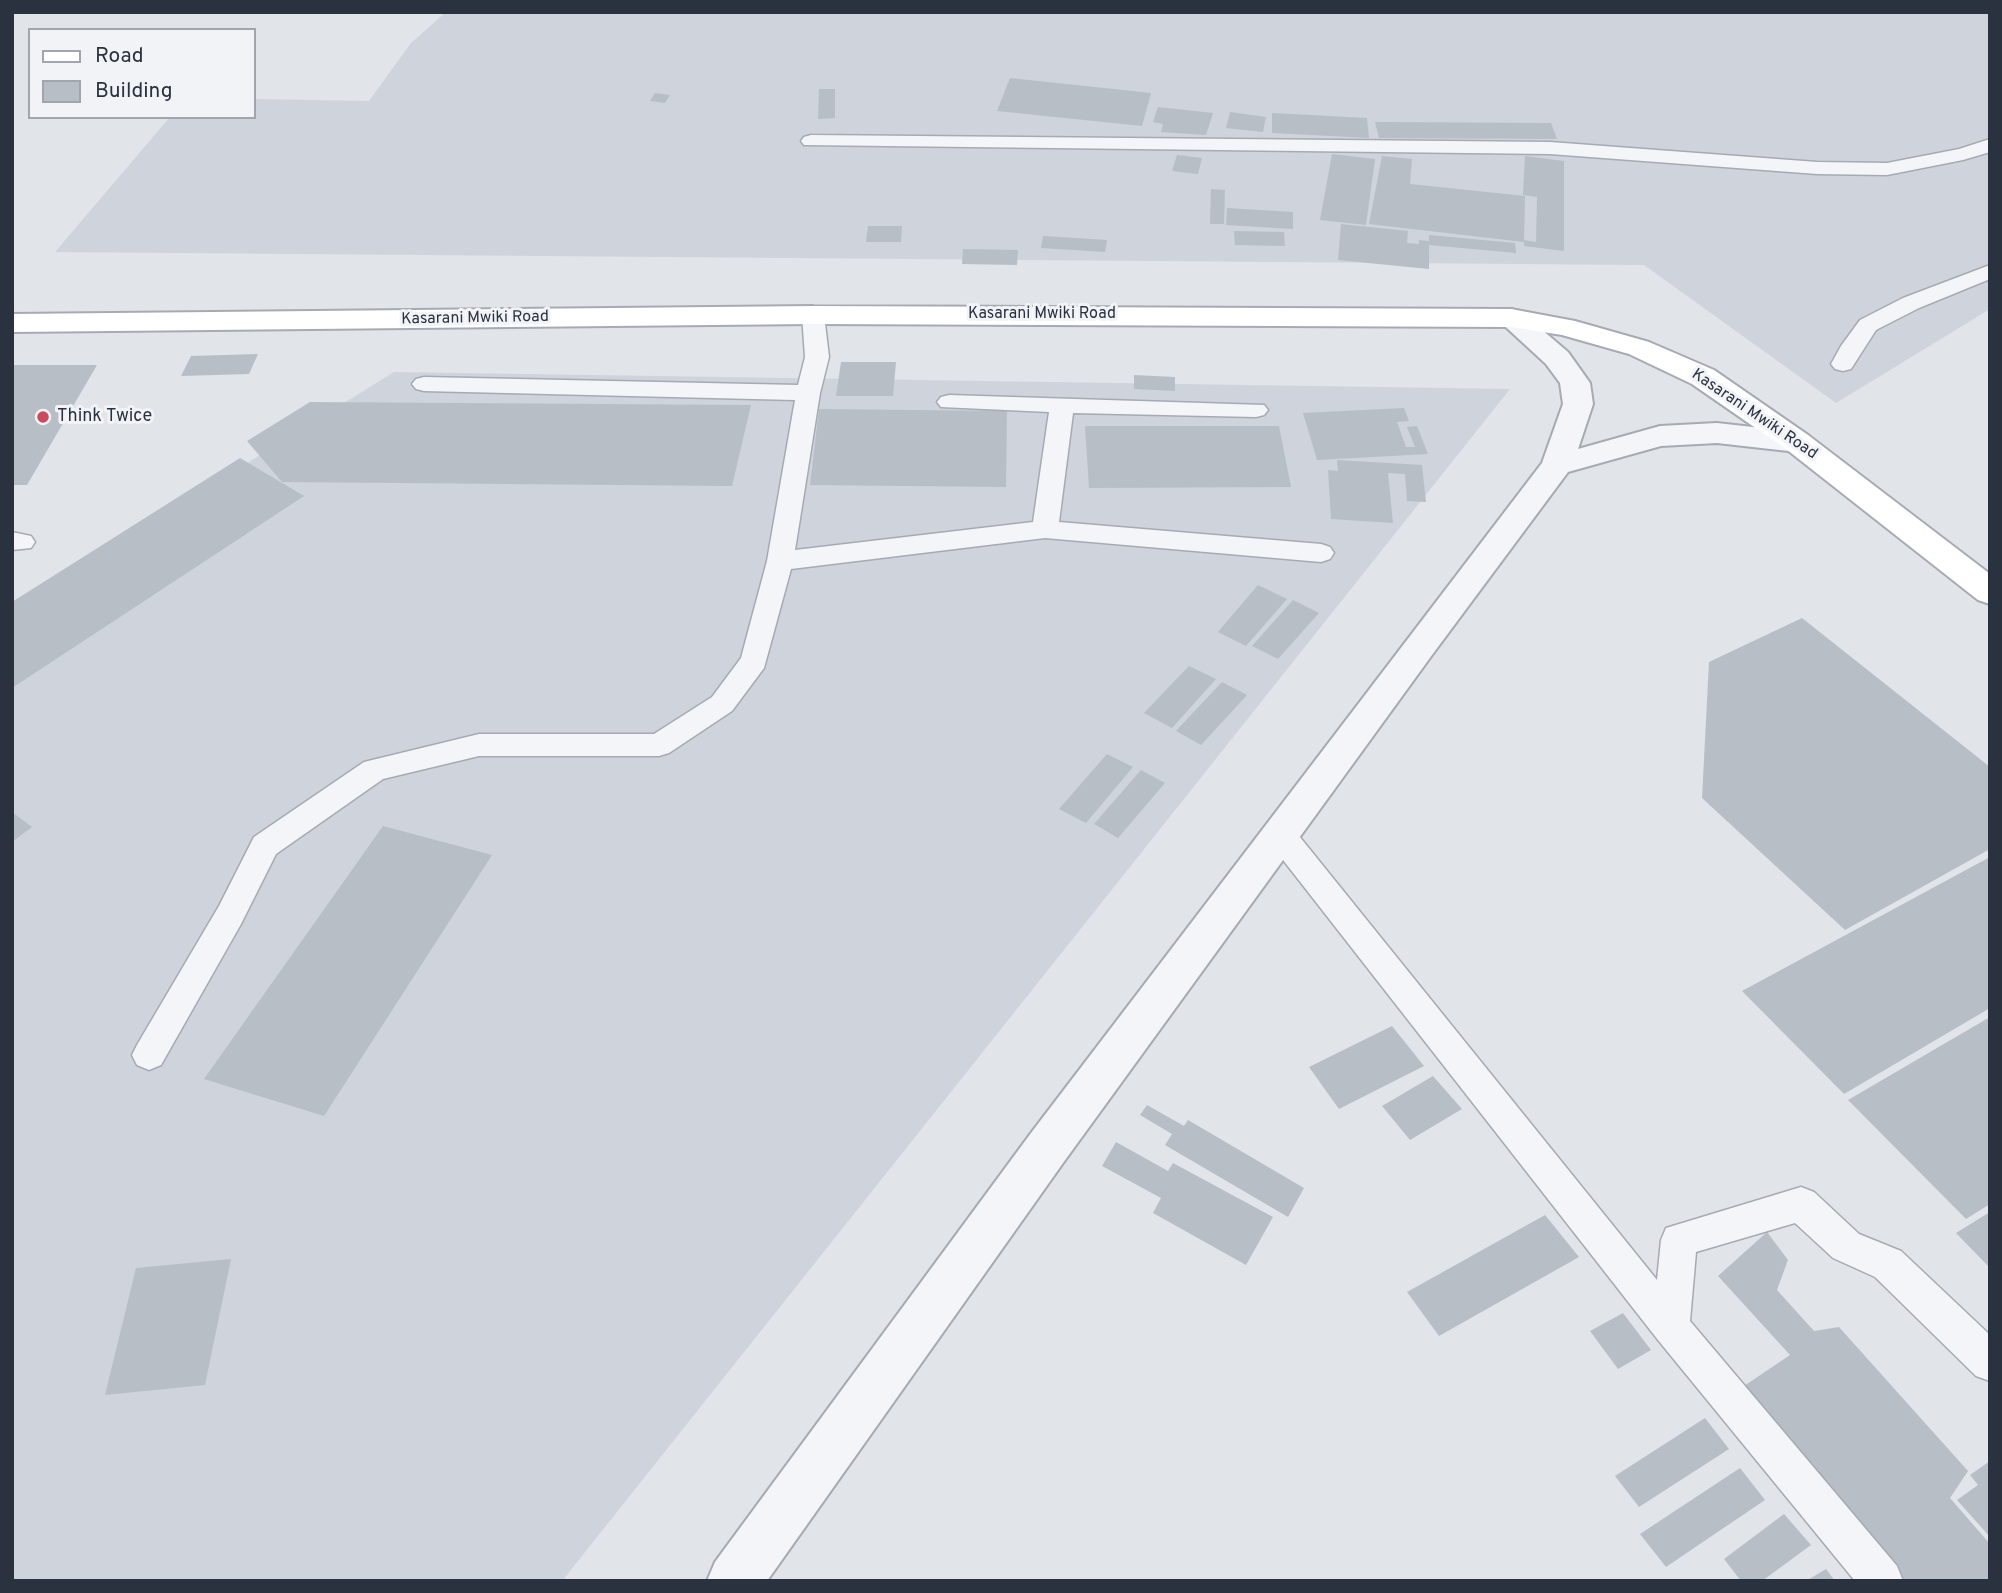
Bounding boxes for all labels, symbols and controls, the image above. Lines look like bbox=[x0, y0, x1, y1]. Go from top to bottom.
legend bbox=[28, 28, 256, 119]
text: Road bbox=[95, 43, 144, 70]
text: Building bbox=[95, 78, 173, 105]
street label: Kasarani Mwiki Road bbox=[968, 305, 1116, 325]
street label: Kasarani Mwiki Road bbox=[401, 308, 549, 330]
street label: Kasarani Mwiki Road bbox=[1687, 366, 1821, 464]
place label: Think Twice bbox=[57, 406, 152, 428]
marker: Think Twice bbox=[35, 409, 51, 425]

